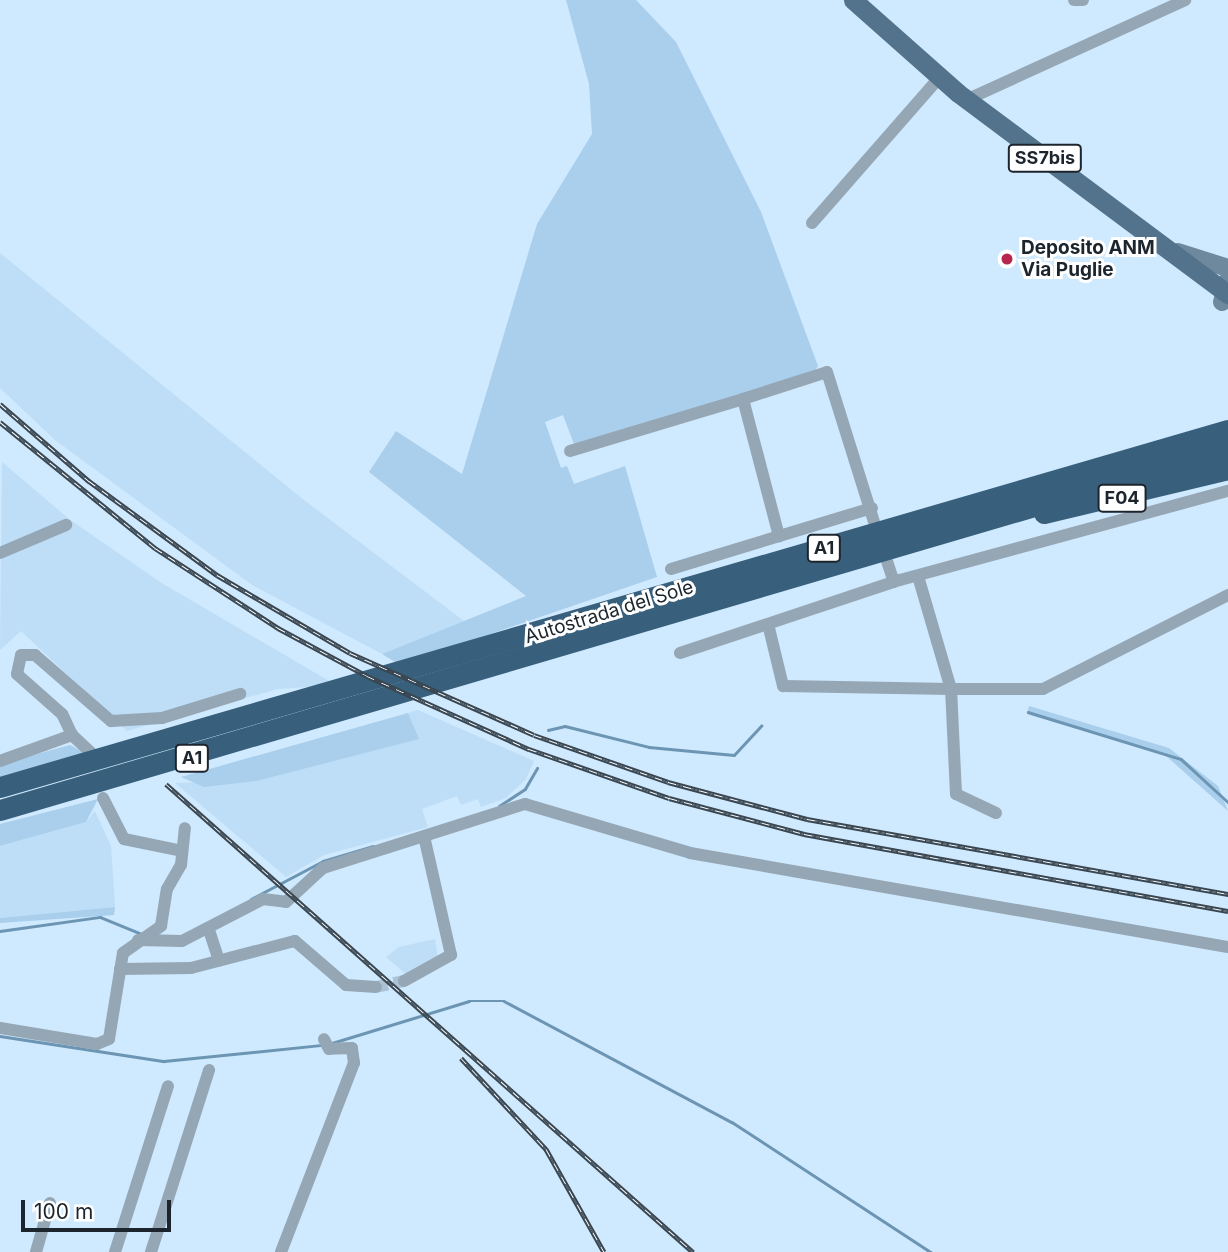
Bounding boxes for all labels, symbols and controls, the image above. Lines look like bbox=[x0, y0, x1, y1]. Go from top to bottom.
road number: SS7bis bbox=[1006, 144, 1084, 173]
place label: Deposito ANM Via Puglie bbox=[1021, 237, 1155, 281]
marker: Deposito ANM Via Puglie bbox=[999, 251, 1015, 267]
road number: F04 bbox=[1098, 484, 1146, 512]
road number: A1 bbox=[806, 534, 842, 562]
street label: Autostrada del Sole bbox=[522, 575, 696, 649]
road number: A1 bbox=[174, 744, 210, 772]
scale bar bbox=[24, 1186, 175, 1230]
text: 100 m bbox=[34, 1199, 93, 1224]

